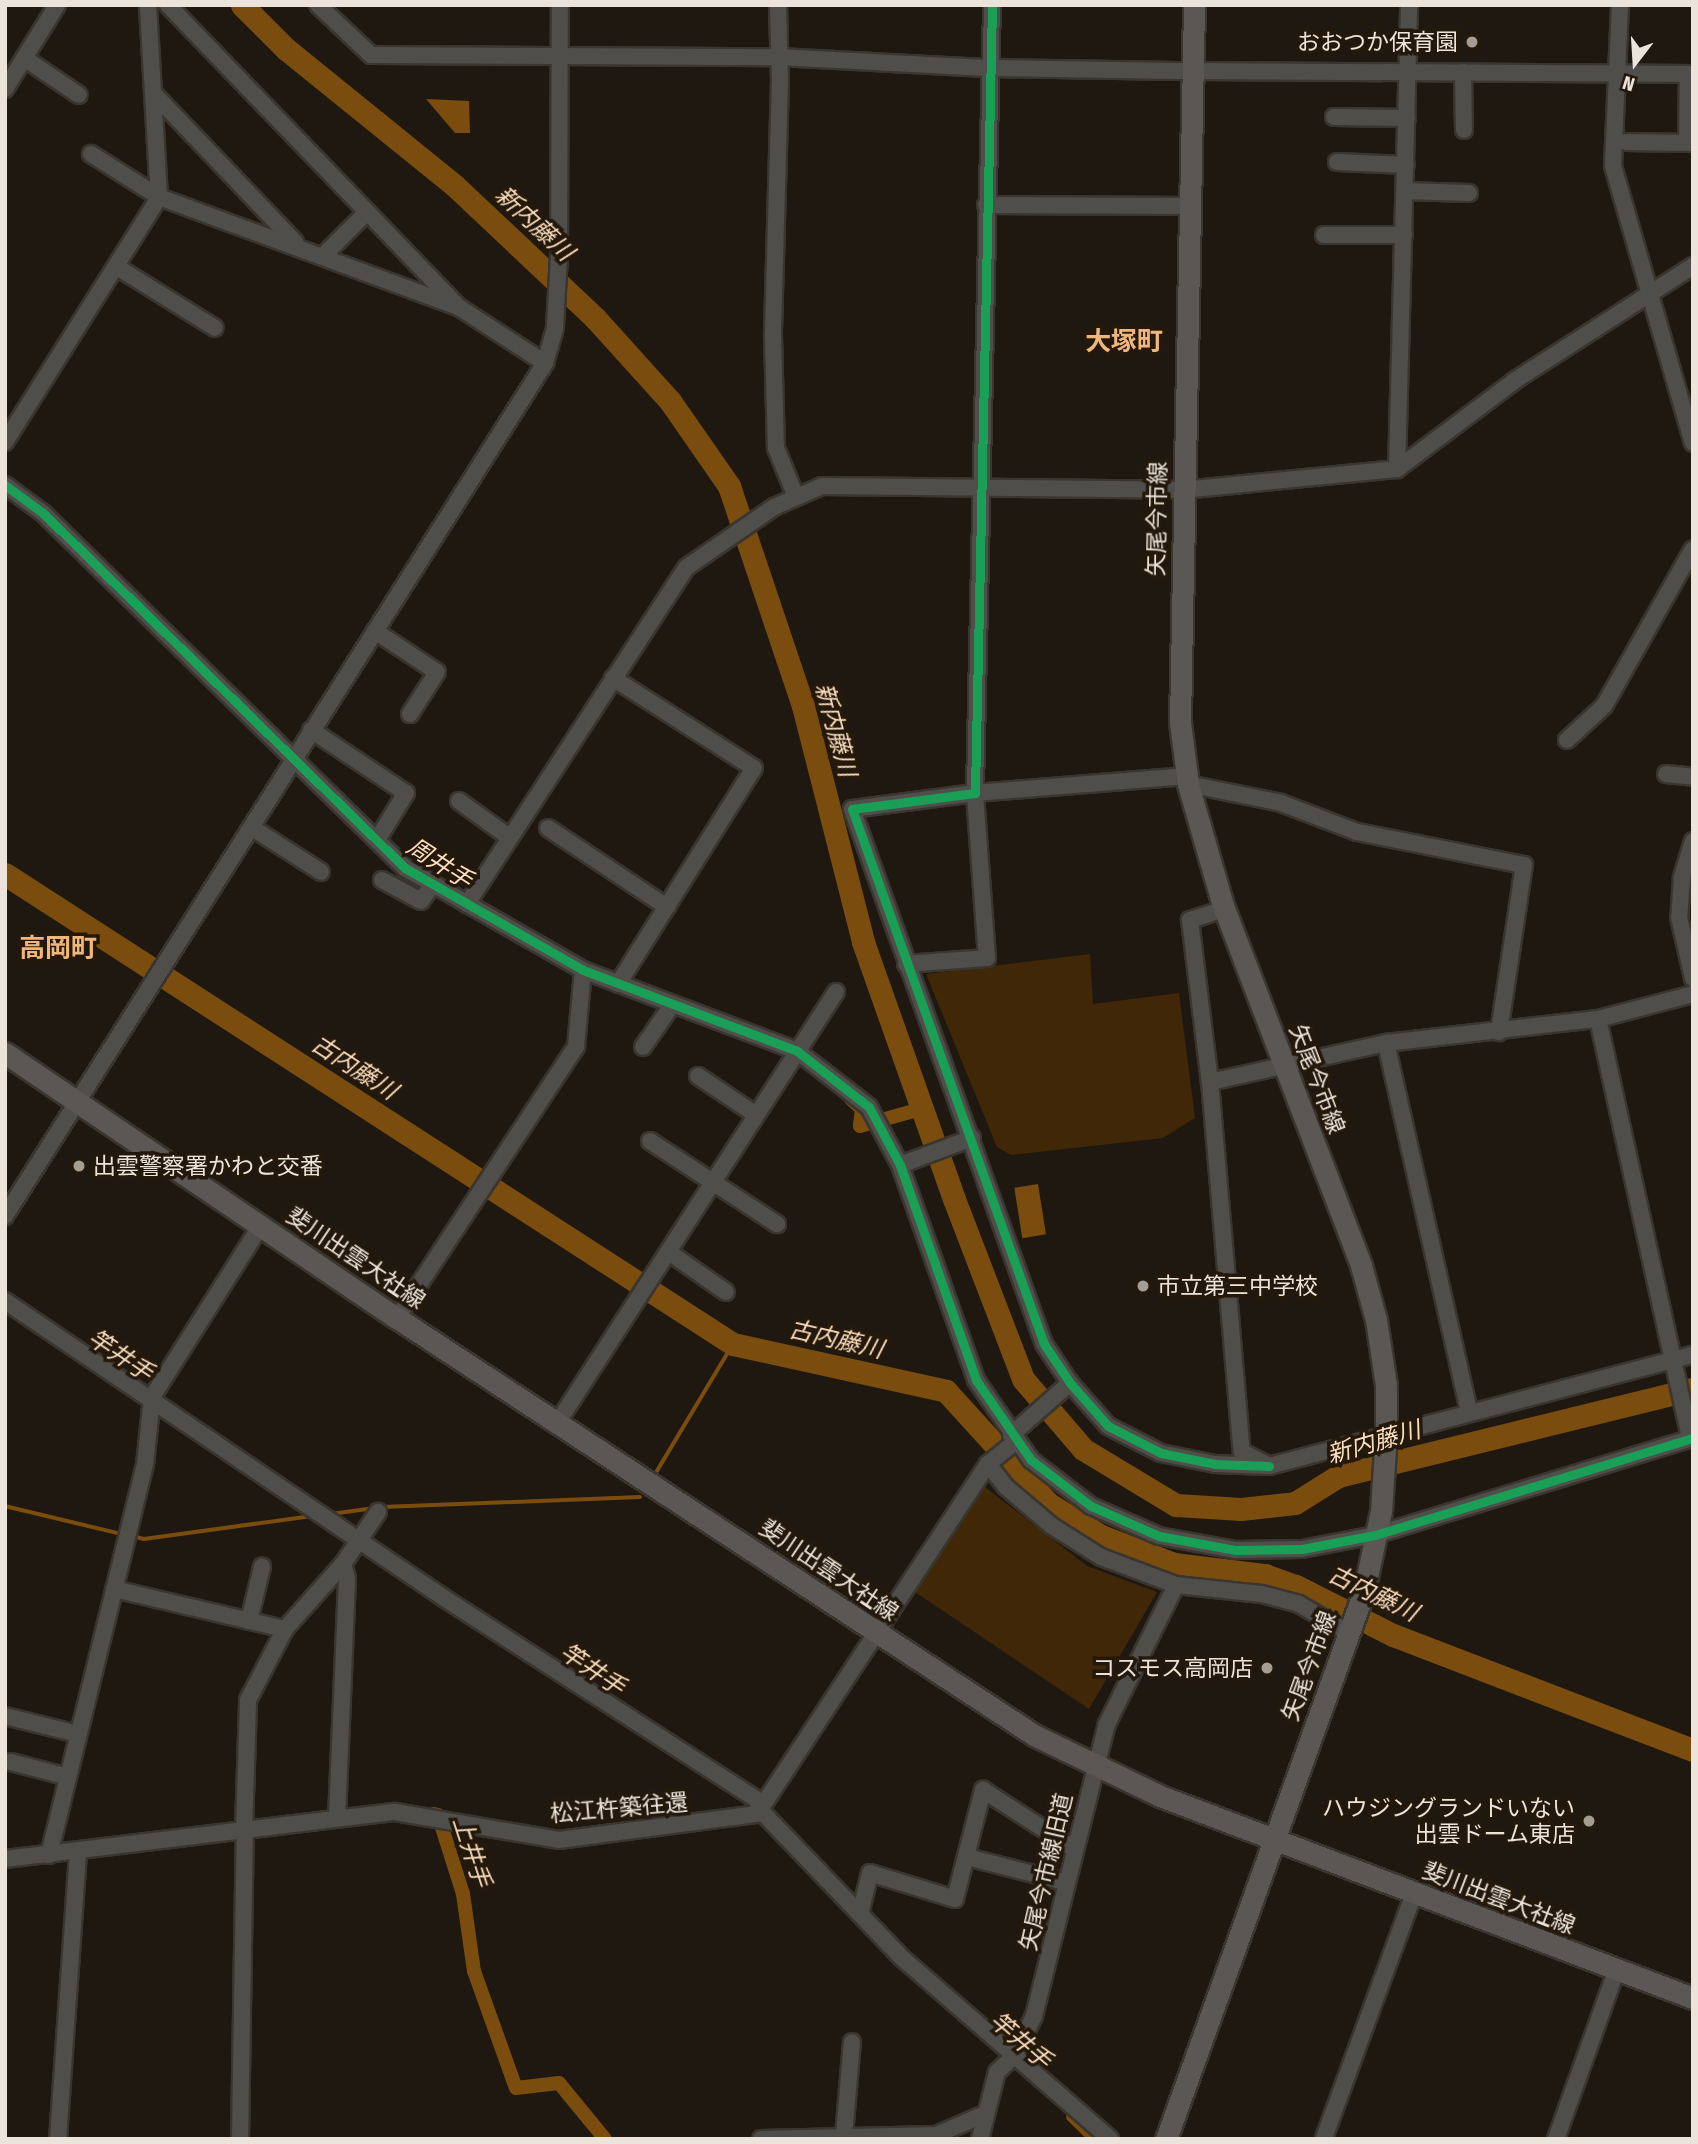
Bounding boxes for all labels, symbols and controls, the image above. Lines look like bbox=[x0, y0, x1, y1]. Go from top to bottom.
place label: おおつか保育園 bbox=[1297, 28, 1458, 56]
north arrow bbox=[1600, 28, 1670, 98]
marker: おおつか保育園 bbox=[1464, 34, 1480, 50]
text: N bbox=[1620, 71, 1638, 96]
water label: 新内藤川 bbox=[489, 181, 579, 267]
district label: 大塚町 bbox=[1085, 326, 1163, 358]
street label: 矢尾今市線 bbox=[1142, 461, 1172, 577]
water label: 新内藤川 bbox=[809, 680, 861, 780]
water label: 周井手 bbox=[401, 832, 477, 896]
district label: 高岡町 bbox=[19, 933, 97, 965]
street label: 矢尾今市線 bbox=[1284, 1020, 1350, 1138]
water label: 古内藤川 bbox=[306, 1030, 402, 1106]
place label: 出雲警察署かわと交番 bbox=[93, 1152, 323, 1180]
marker: 出雲警察署かわと交番 bbox=[71, 1158, 87, 1174]
street label: 斐川出雲大社線 bbox=[282, 1202, 430, 1314]
place label: 市立第三中学校 bbox=[1157, 1272, 1318, 1300]
marker: 市立第三中学校 bbox=[1135, 1278, 1151, 1294]
water label: 古内藤川 bbox=[786, 1315, 886, 1365]
water label: 竿井手 bbox=[82, 1324, 158, 1388]
water label: 新内藤川 bbox=[1324, 1416, 1424, 1470]
street label: 斐川出雲大社線 bbox=[755, 1514, 903, 1626]
water label: 古内藤川 bbox=[1324, 1560, 1422, 1628]
street label: 矢尾今市線 bbox=[1276, 1607, 1342, 1725]
water label: 竿井手 bbox=[554, 1638, 630, 1702]
place label: コスモス高岡店 bbox=[1092, 1654, 1253, 1682]
marker: コスモス高岡店 bbox=[1259, 1660, 1275, 1676]
street label: 松江杵築往還 bbox=[549, 1788, 689, 1828]
street label: 矢尾今市線旧道 bbox=[1014, 1790, 1078, 1954]
place label: ハウジングランドいない 出雲ドーム東店 bbox=[1322, 1794, 1575, 1848]
water label: 上井手 bbox=[446, 1813, 496, 1891]
marker: ハウジングランドいない 出雲ドーム東店 bbox=[1581, 1813, 1597, 1829]
street label: 斐川出雲大社線 bbox=[1419, 1856, 1579, 1940]
water label: 竿井手 bbox=[983, 2007, 1057, 2075]

